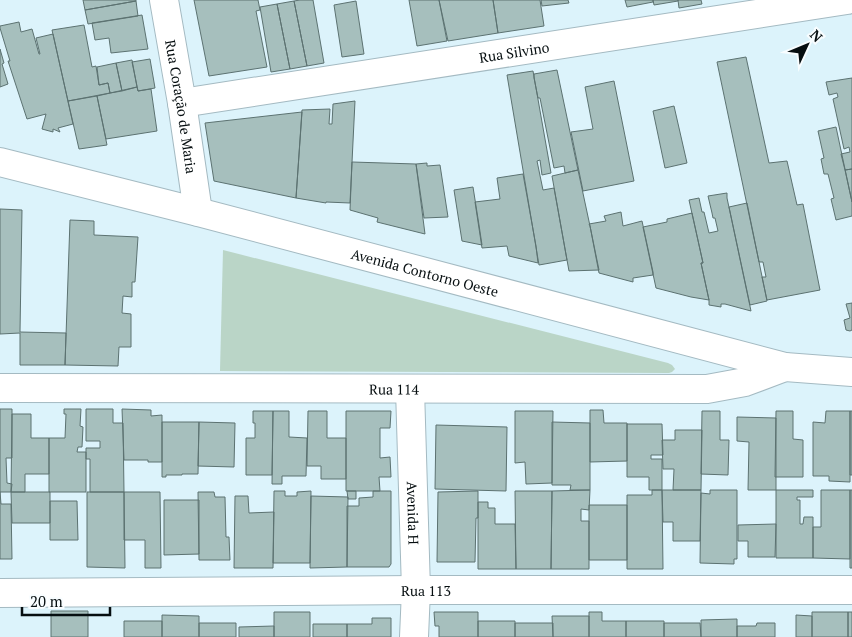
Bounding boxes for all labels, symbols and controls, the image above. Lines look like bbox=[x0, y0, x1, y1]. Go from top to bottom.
north arrow bbox=[782, 20, 832, 70]
text: N bbox=[806, 25, 827, 46]
street label: Rua Silvino bbox=[478, 37, 551, 66]
street label: Rua Coração de Maria bbox=[162, 38, 202, 175]
street label: Avenida Contorno Oeste bbox=[349, 243, 501, 300]
street label: Rua 114 bbox=[369, 379, 419, 398]
street label: Avenida H bbox=[403, 481, 424, 545]
street label: Rua 113 bbox=[401, 580, 451, 600]
scale bar bbox=[22, 584, 110, 616]
text: 20 m bbox=[30, 591, 63, 611]

